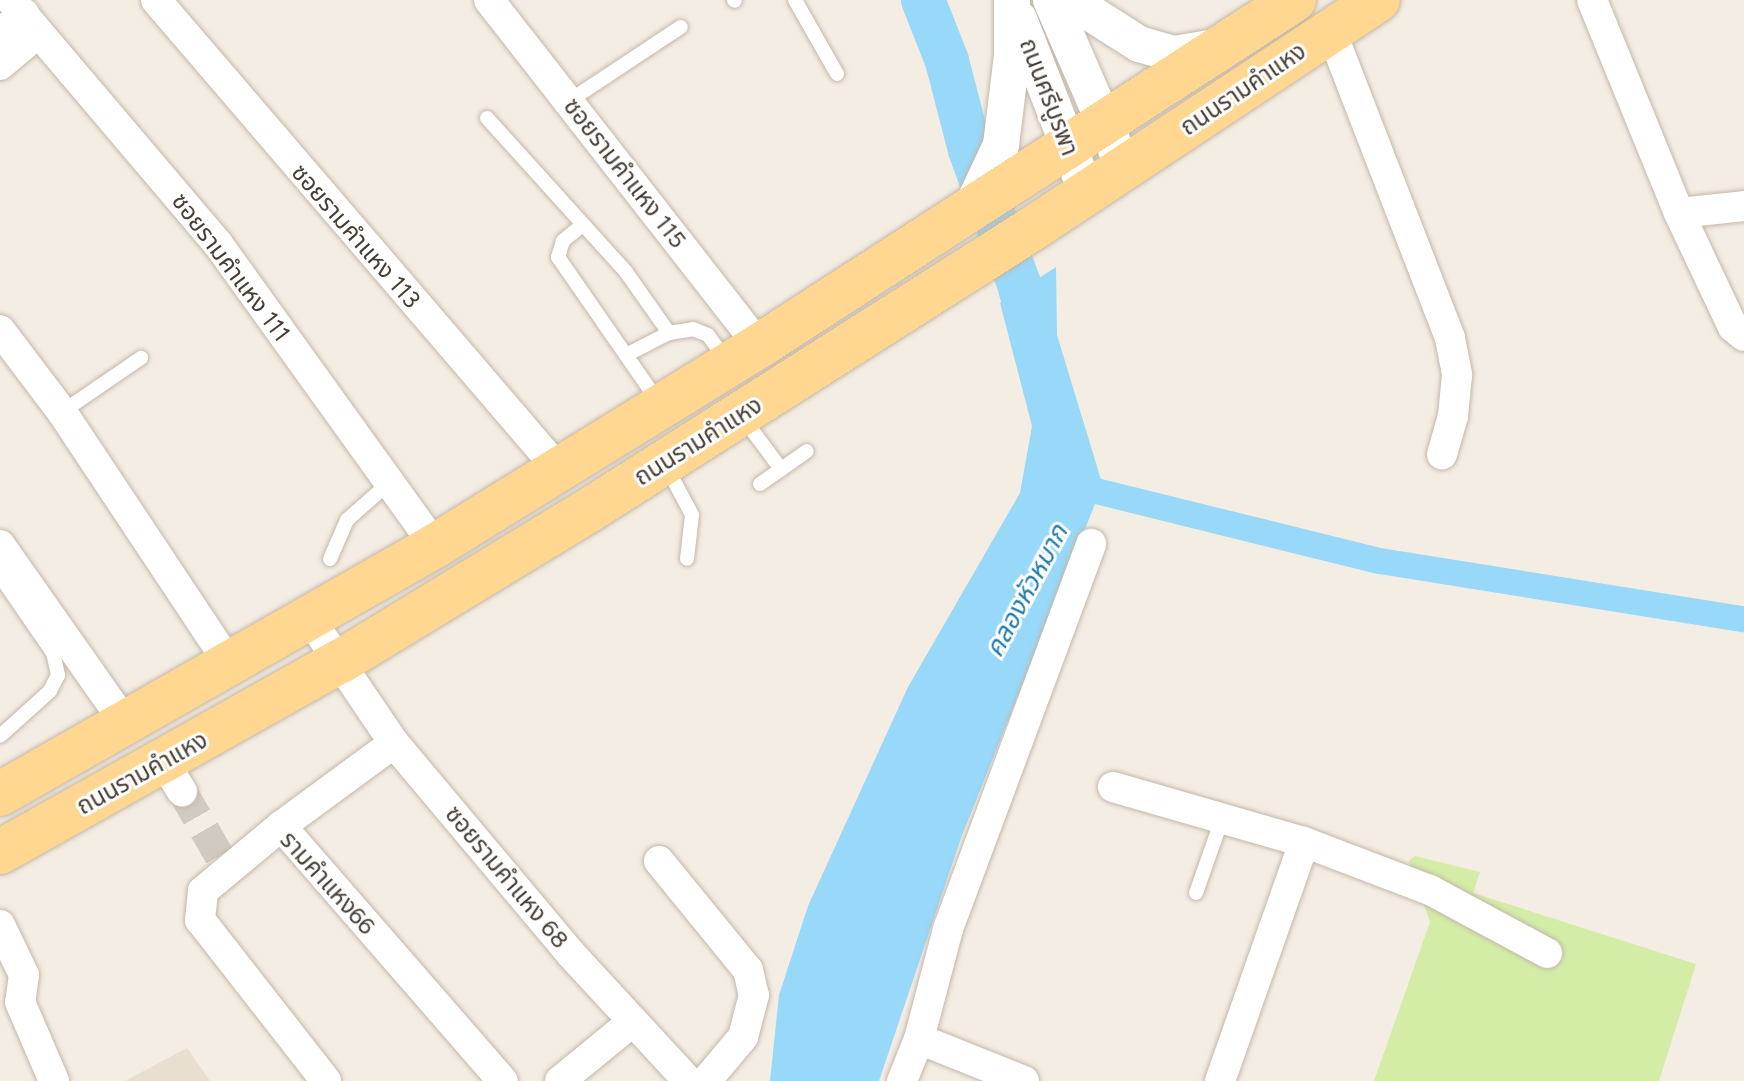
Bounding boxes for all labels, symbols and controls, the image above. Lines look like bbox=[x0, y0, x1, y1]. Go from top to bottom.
street label: ถนนศรีบูรพา bbox=[1013, 34, 1085, 160]
street label: ถนนรามคำแหง bbox=[1175, 36, 1311, 142]
street label: ซอยรามคำแหง 115 bbox=[558, 92, 692, 254]
street label: ซอยรามคำแหง 113 bbox=[286, 158, 426, 314]
street label: ซอยรามคำแหง 111 bbox=[166, 187, 296, 347]
street label: ถนนรามคำแหง bbox=[629, 390, 767, 492]
water label: คลองหัวหมาก bbox=[979, 520, 1075, 662]
street label: ถนนรามคำแหง bbox=[72, 725, 212, 821]
street label: ซอยรามคำแหง 68 bbox=[439, 800, 575, 954]
street label: รามคำแหง66 bbox=[274, 826, 382, 940]

